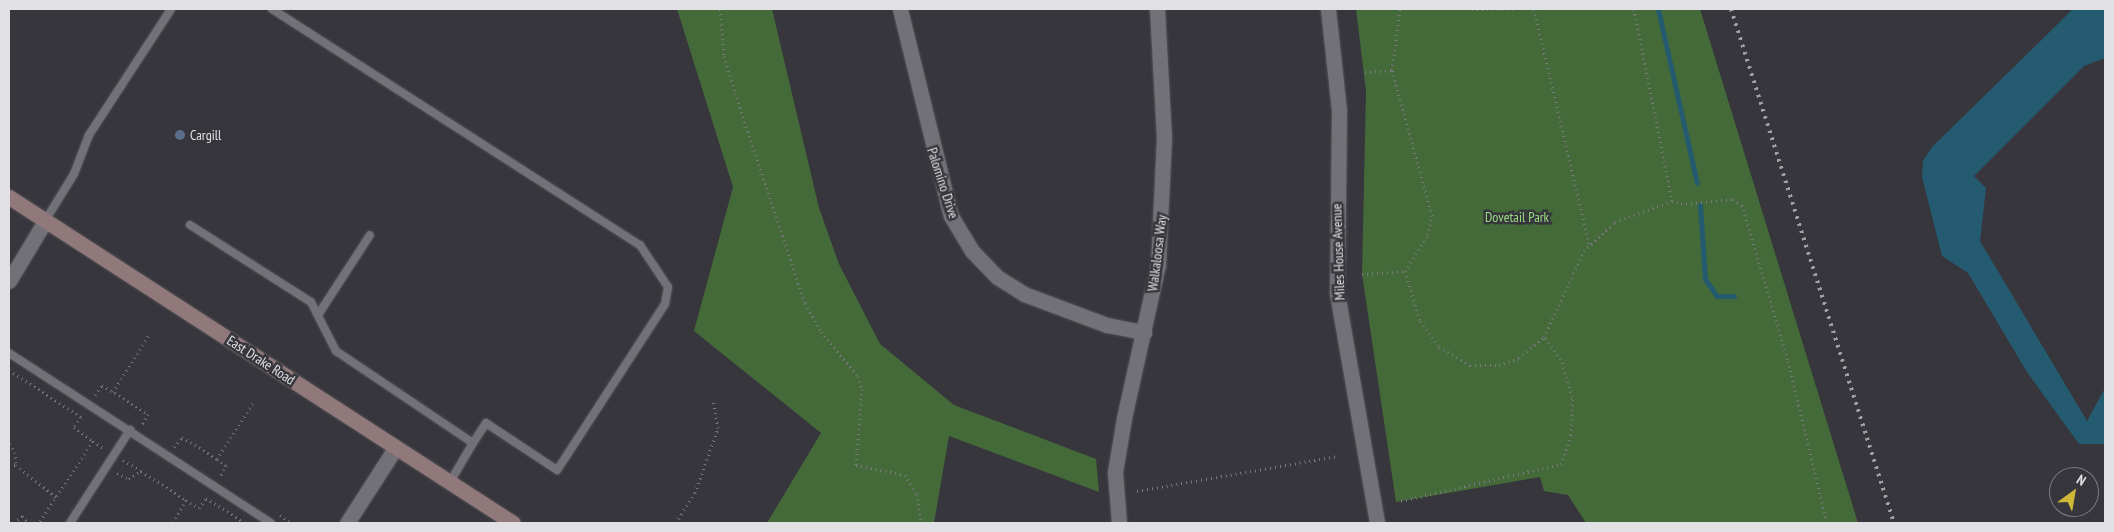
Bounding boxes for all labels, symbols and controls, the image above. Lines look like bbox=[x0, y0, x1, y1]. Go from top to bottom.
place label: Cargill bbox=[190, 127, 221, 143]
marker: Cargill bbox=[174, 129, 186, 141]
street label: Palomino Drive bbox=[924, 145, 962, 221]
street label: Miles House Avenue bbox=[1328, 203, 1348, 301]
park label: Dovetail Park bbox=[1485, 209, 1549, 225]
street label: Walkaloosa Way bbox=[1144, 214, 1170, 292]
street label: East Drake Road bbox=[224, 332, 298, 388]
north arrow bbox=[2049, 467, 2099, 517]
text: N bbox=[2073, 470, 2089, 490]

